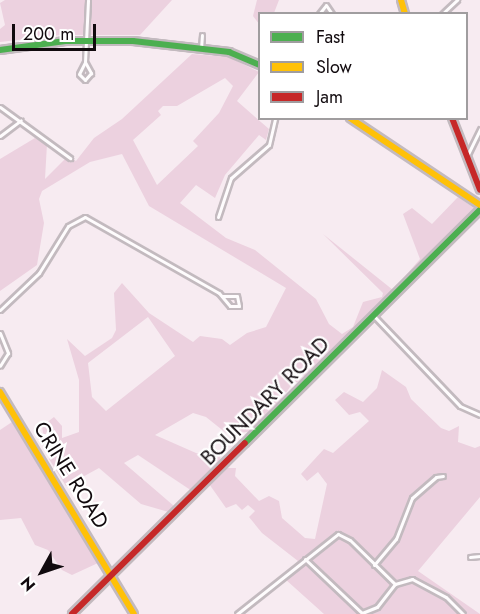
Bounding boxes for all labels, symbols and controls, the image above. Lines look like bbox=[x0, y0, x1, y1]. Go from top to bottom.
scale bar bbox=[15, 12, 99, 50]
legend bbox=[258, 12, 468, 120]
text: 200 m bbox=[23, 21, 74, 47]
text: Fast bbox=[316, 24, 345, 50]
text: Slow bbox=[316, 54, 352, 80]
text: Jam bbox=[316, 84, 343, 110]
street label: BOUNDARY ROAD bbox=[196, 332, 334, 470]
street label: CRINE ROAD bbox=[28, 417, 114, 533]
north arrow bbox=[12, 542, 72, 602]
text: N bbox=[15, 572, 41, 596]

